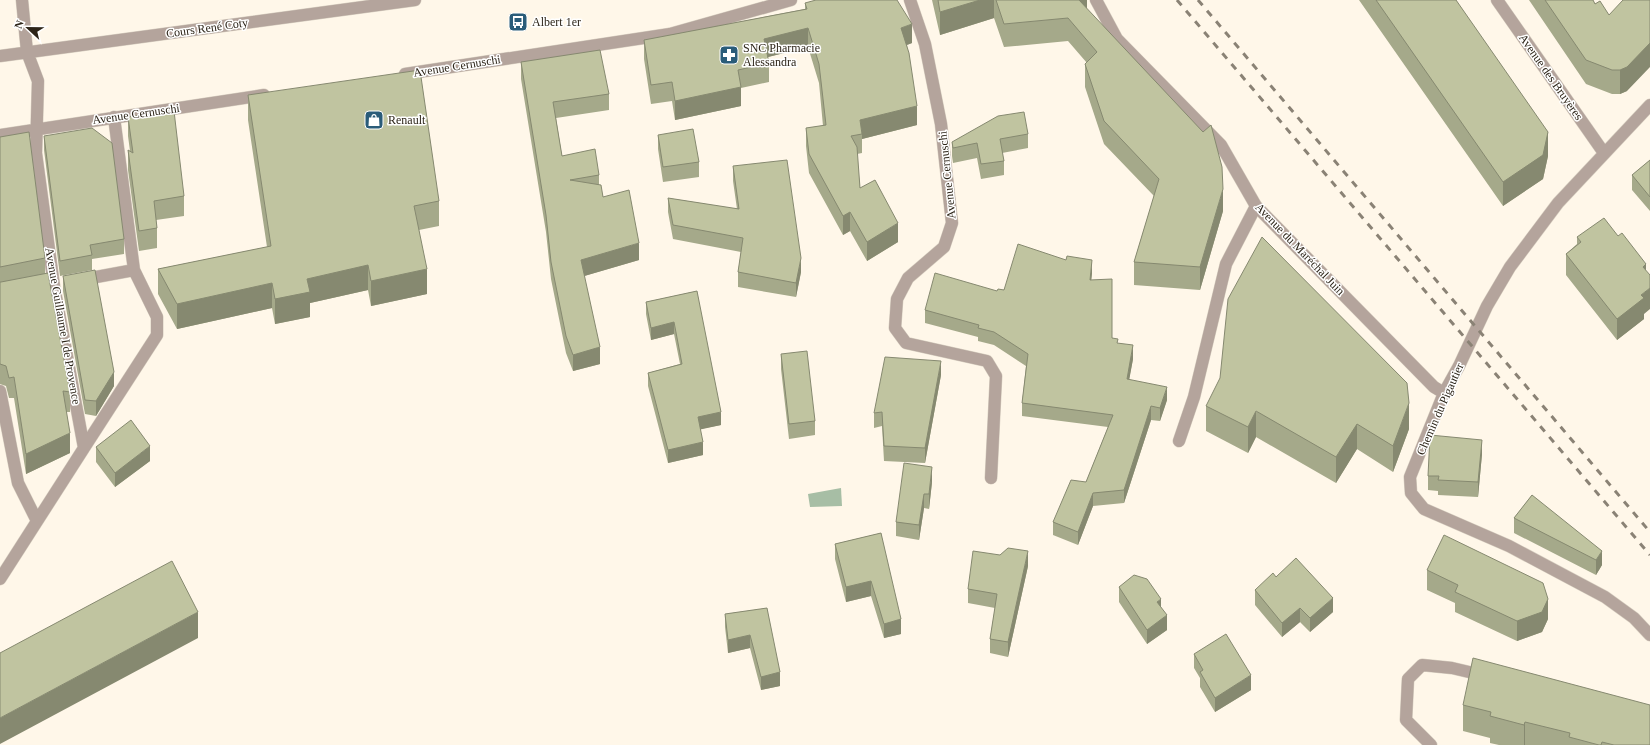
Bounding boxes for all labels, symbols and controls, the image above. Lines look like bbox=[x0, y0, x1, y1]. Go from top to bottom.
north arrow bbox=[8, 8, 48, 48]
bus stop icon: Albert 1er bbox=[507, 11, 529, 33]
street label: Cours René Coty bbox=[165, 15, 249, 41]
place label: Albert 1er bbox=[532, 15, 581, 29]
text: N bbox=[12, 18, 26, 30]
street label: Avenue des Bruyères bbox=[1516, 31, 1586, 123]
place label: SNC Pharmacie Alessandra bbox=[743, 41, 820, 69]
pharmacy icon: SNC Pharmacie Alessandra bbox=[718, 44, 740, 66]
street label: Avenue Cernuschi bbox=[412, 52, 502, 80]
street label: Avenue Cernuschi bbox=[91, 101, 181, 127]
shop icon: Renault bbox=[363, 109, 385, 131]
place label: Renault bbox=[388, 113, 426, 127]
street label: Avenue Cernuschi bbox=[935, 130, 959, 220]
street label: Avenue du Maréchal Juin bbox=[1252, 200, 1348, 298]
street label: Avenue Guillaume I de Provence bbox=[42, 246, 84, 406]
street label: Chemin du Pigautier bbox=[1413, 361, 1467, 457]

